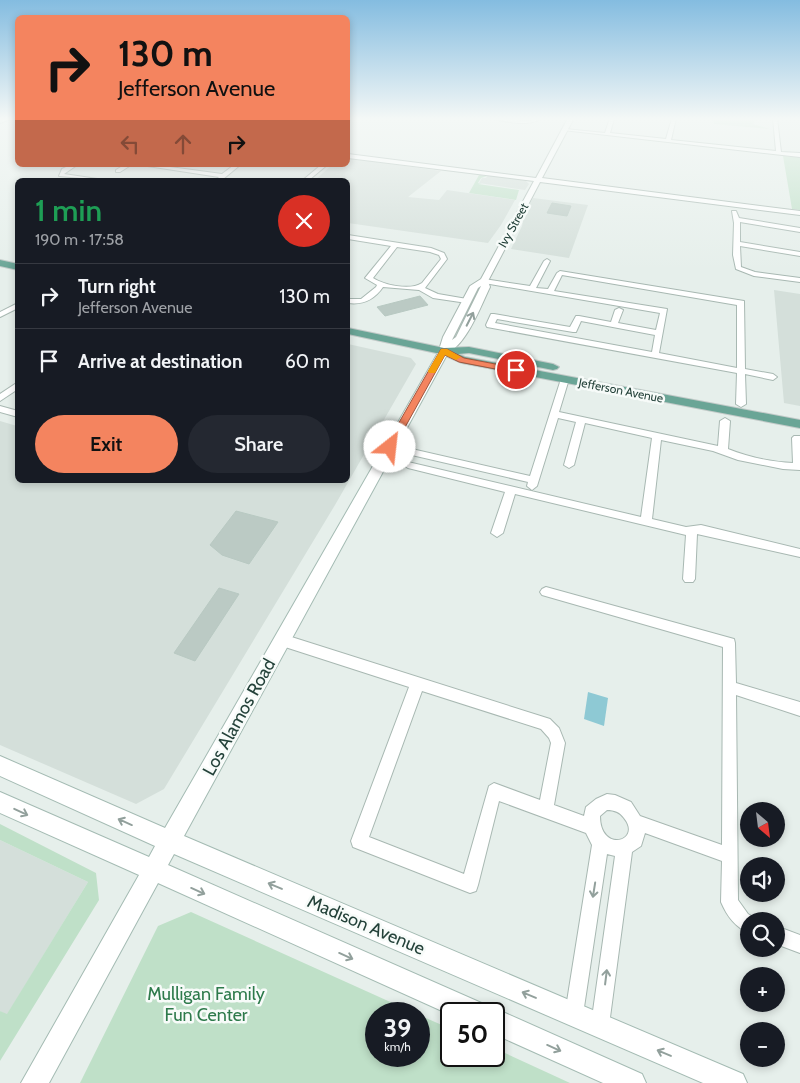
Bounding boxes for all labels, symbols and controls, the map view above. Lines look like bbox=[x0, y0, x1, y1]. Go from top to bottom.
text: 130 m bbox=[118, 32, 213, 75]
icon: right bbox=[35, 35, 100, 100]
text: Jefferson Avenue bbox=[118, 75, 275, 102]
icon: left bbox=[116, 130, 144, 158]
icon: ahead bbox=[169, 130, 197, 158]
icon: right bbox=[222, 130, 250, 158]
text: 1 min bbox=[35, 192, 102, 229]
button: close bbox=[278, 195, 330, 247]
street label: Ivy Street bbox=[495, 200, 531, 250]
text: 190 m · 17:58 bbox=[35, 230, 124, 249]
text: Turn right bbox=[78, 275, 156, 298]
icon: right bbox=[35, 282, 63, 310]
text: 130 m bbox=[279, 285, 330, 308]
text: Jefferson Avenue bbox=[78, 298, 192, 317]
one-way arrow bbox=[466, 312, 475, 327]
icon: arrive bbox=[35, 347, 63, 375]
pin bbox=[495, 349, 537, 391]
text: Arrive at destination bbox=[78, 350, 242, 373]
text: 60 m bbox=[285, 350, 330, 373]
icon: arrive bbox=[502, 356, 530, 384]
street label: Jefferson Avenue bbox=[576, 374, 665, 406]
button: Exit bbox=[35, 415, 178, 473]
button: Share bbox=[188, 415, 330, 473]
position arrow bbox=[363, 420, 415, 472]
street label: Los Alamos Road bbox=[198, 655, 280, 779]
north arrow bbox=[740, 802, 785, 848]
map controls bbox=[740, 802, 785, 1067]
one-way arrow bbox=[13, 807, 28, 817]
one-way arrow bbox=[118, 816, 133, 826]
button: sound bbox=[740, 857, 785, 902]
one-way arrow bbox=[268, 881, 283, 891]
one-way arrow bbox=[588, 882, 598, 898]
one-way arrow bbox=[190, 886, 205, 896]
street label: Madison Avenue bbox=[304, 890, 428, 960]
button: search bbox=[740, 912, 785, 957]
one-way arrow bbox=[338, 952, 353, 962]
button: + bbox=[740, 967, 785, 1012]
one-way arrow bbox=[601, 969, 611, 985]
park label: Mulligan Family Fun Center bbox=[147, 983, 265, 1026]
one-way arrow bbox=[522, 989, 537, 999]
speed limit sign: 50 bbox=[440, 1002, 505, 1067]
text: 39 bbox=[384, 1013, 411, 1043]
button: − bbox=[740, 1022, 785, 1067]
text: km/h bbox=[384, 1039, 411, 1054]
one-way arrow bbox=[546, 1044, 561, 1054]
one-way arrow bbox=[657, 1047, 672, 1057]

